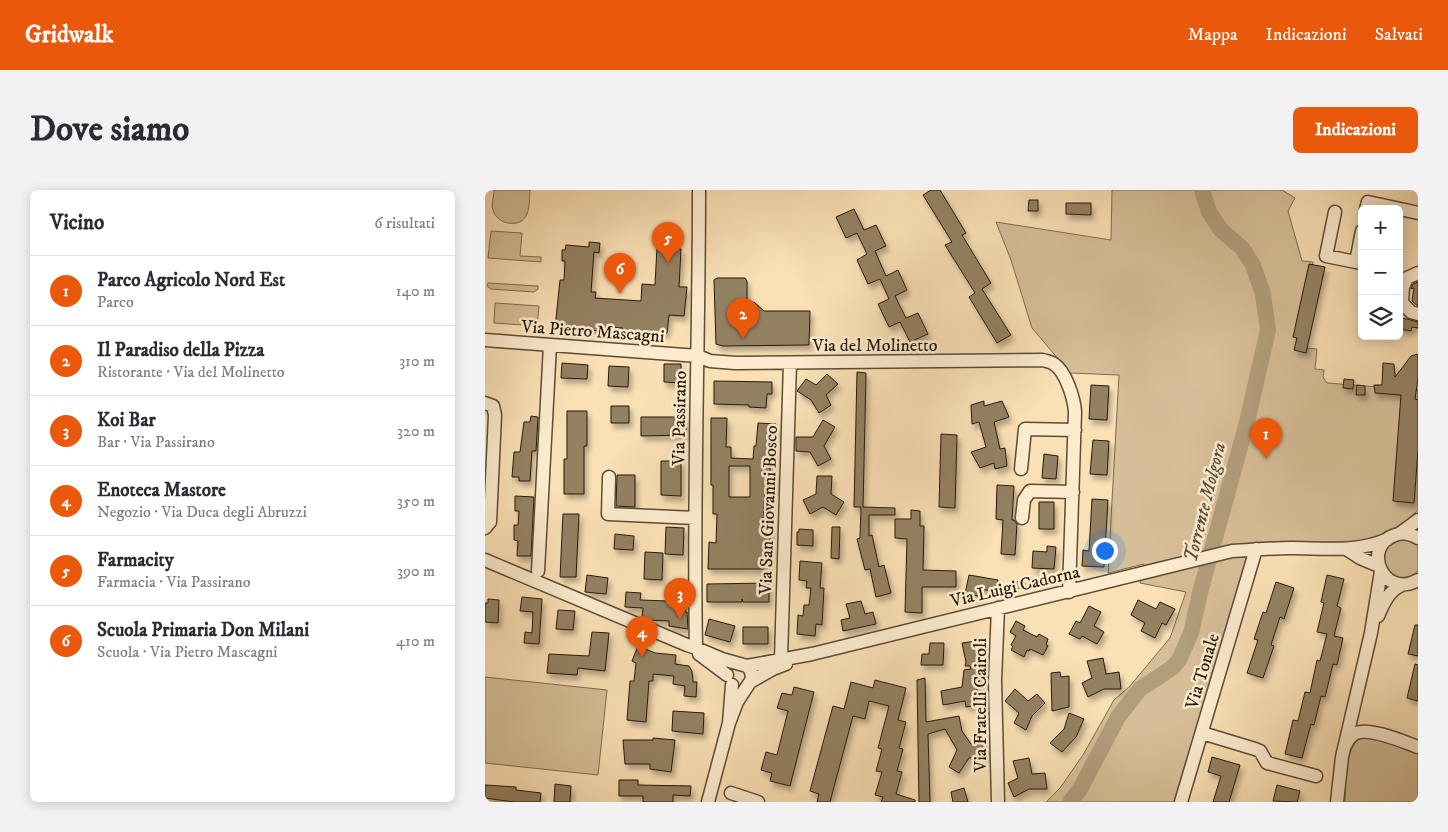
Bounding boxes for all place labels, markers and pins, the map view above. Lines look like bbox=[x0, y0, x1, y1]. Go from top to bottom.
pin: 5 bbox=[652, 222, 684, 263]
pin: 6 bbox=[604, 253, 636, 294]
pin: 2 bbox=[727, 298, 759, 339]
pin: 1 bbox=[1250, 418, 1282, 459]
pin: 3 bbox=[664, 578, 696, 619]
pin: 4 bbox=[626, 616, 658, 657]

